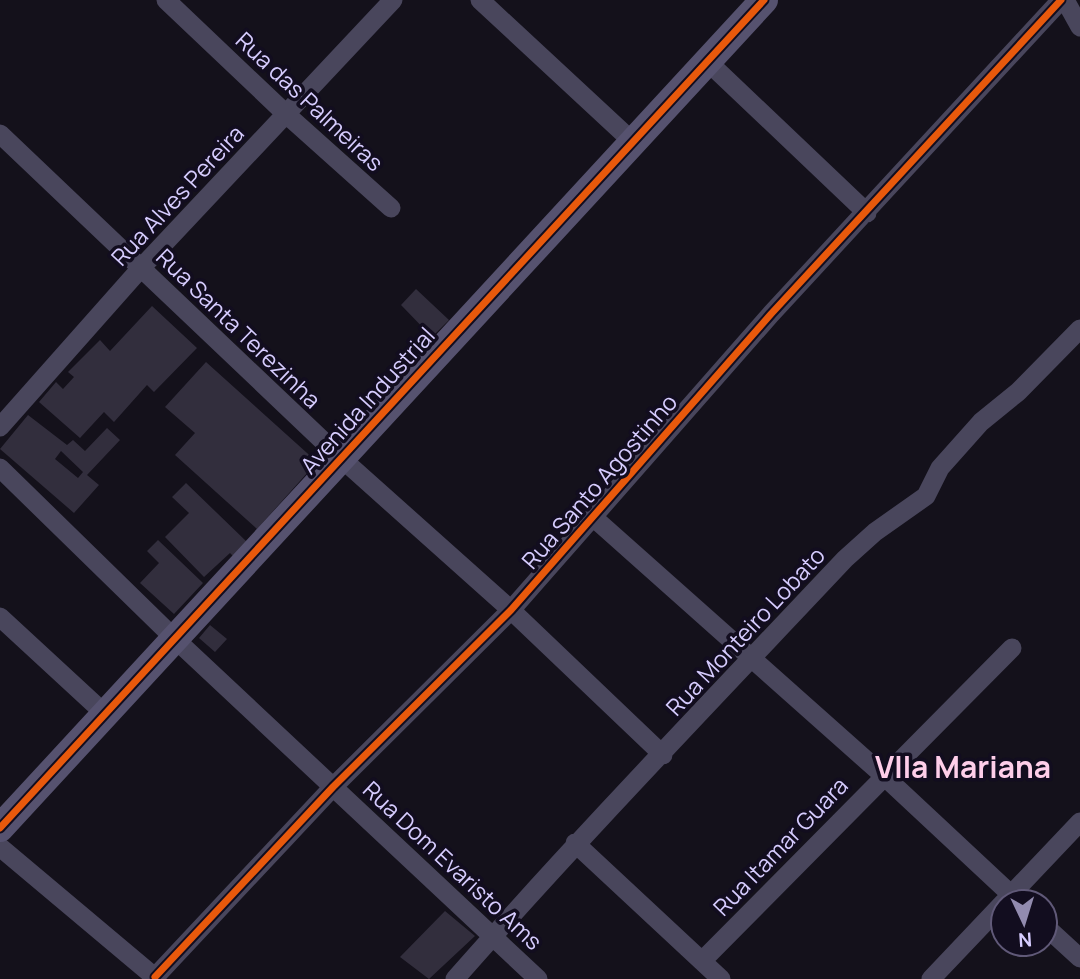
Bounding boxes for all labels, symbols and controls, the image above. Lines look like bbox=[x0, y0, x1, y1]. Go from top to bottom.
street label: Rua das Palmeiras bbox=[229, 24, 391, 178]
street label: Rua Alves Pereira bbox=[103, 118, 251, 272]
street label: Rua Santa Terezinha bbox=[150, 241, 328, 415]
street label: Avenida Industrial bbox=[292, 320, 442, 480]
street label: Rua Santo Agostinho bbox=[514, 387, 684, 575]
street label: Rua Monteiro Lobato bbox=[658, 540, 832, 722]
district label: VIla Mariana bbox=[875, 746, 1051, 787]
street label: Rua Itamar Guara bbox=[706, 770, 854, 922]
street label: Rua Dom Evaristo Ams bbox=[356, 773, 550, 957]
north arrow bbox=[989, 888, 1059, 958]
text: N bbox=[1017, 927, 1033, 953]

